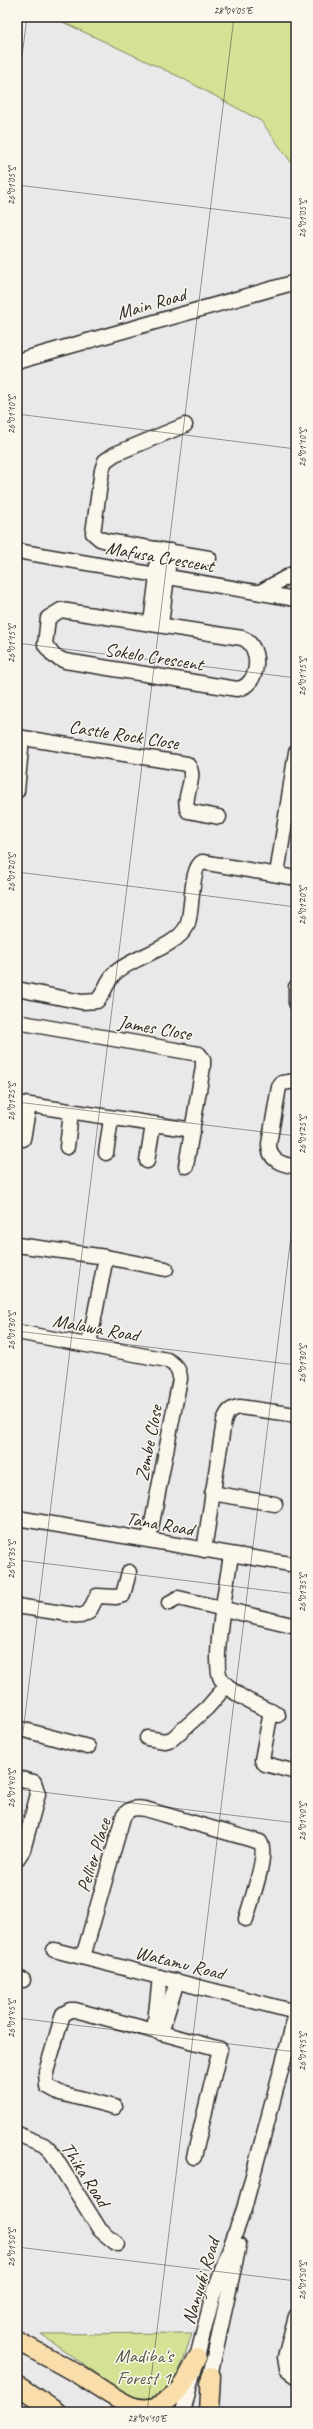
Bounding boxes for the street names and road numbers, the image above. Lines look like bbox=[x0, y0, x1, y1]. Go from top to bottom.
street label: Main Road bbox=[114, 282, 192, 325]
street label: Mafusa Crescent bbox=[104, 536, 218, 579]
street label: Sokelo Crescent bbox=[103, 637, 207, 677]
street label: Castle Rock Close bbox=[67, 714, 182, 756]
street label: James Close bbox=[116, 1010, 195, 1047]
street label: Malawa Road bbox=[51, 1309, 143, 1348]
street label: Zembe Close bbox=[130, 1401, 168, 1483]
street label: Tana Road bbox=[124, 1506, 199, 1542]
street label: Pellier Place bbox=[71, 1814, 117, 1895]
street label: Watamu Road bbox=[133, 1940, 229, 1986]
street label: Thika Road bbox=[55, 2138, 116, 2214]
street label: Nanyuki Road bbox=[177, 2232, 226, 2327]

